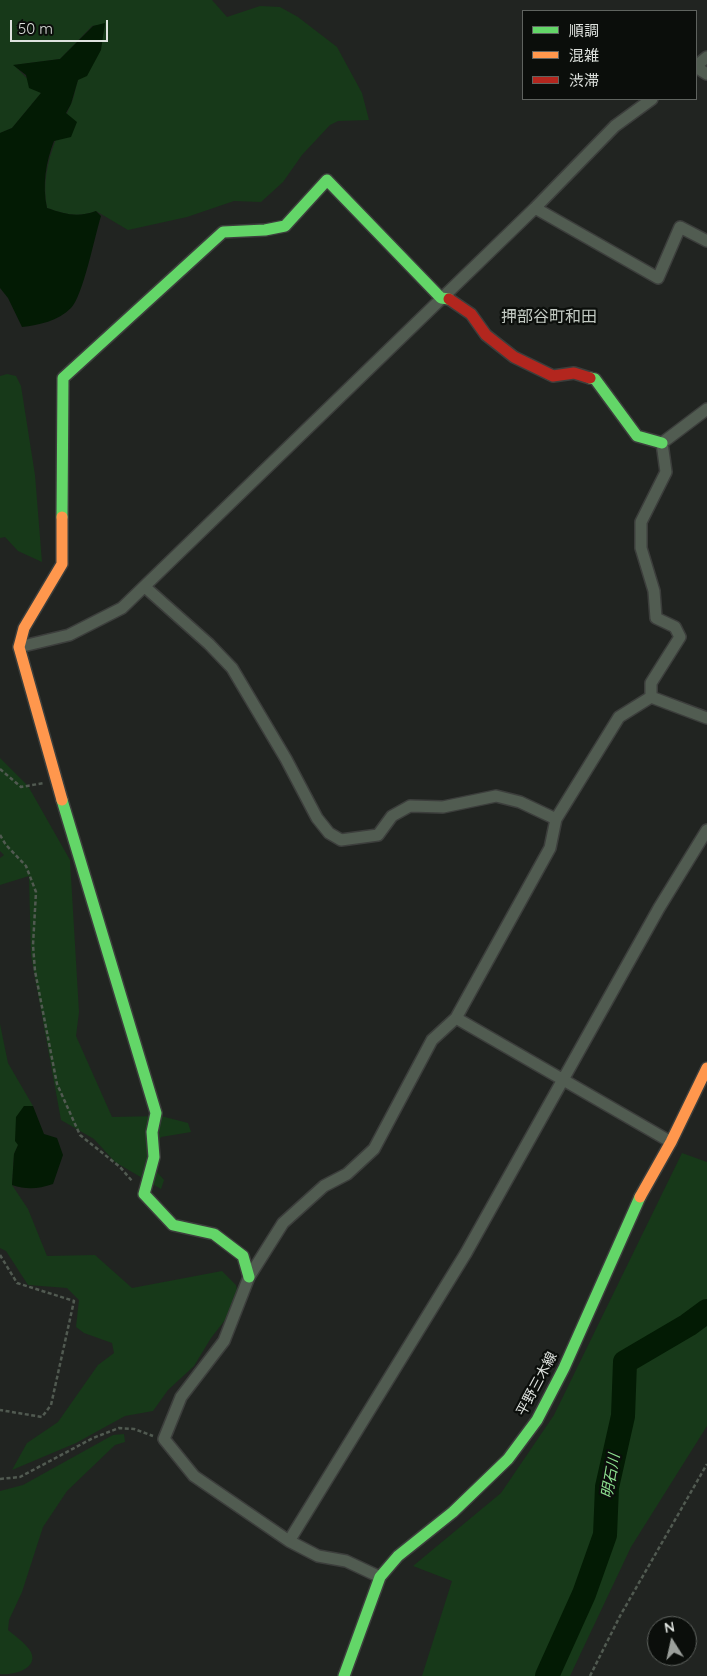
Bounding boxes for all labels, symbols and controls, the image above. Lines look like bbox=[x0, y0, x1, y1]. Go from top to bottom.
scale bar bbox=[12, 10, 110, 42]
legend bbox=[522, 10, 697, 100]
text: 50 m bbox=[18, 19, 53, 38]
text: 順調 bbox=[569, 21, 599, 40]
text: 混雑 bbox=[569, 46, 599, 65]
text: 渋滞 bbox=[569, 71, 599, 90]
district label: 押部谷町和田 bbox=[501, 307, 597, 327]
street label: 平野三木線 bbox=[513, 1349, 561, 1419]
water label: 明石川 bbox=[598, 1452, 624, 1500]
north arrow bbox=[647, 1616, 697, 1666]
text: N bbox=[663, 1617, 676, 1637]

